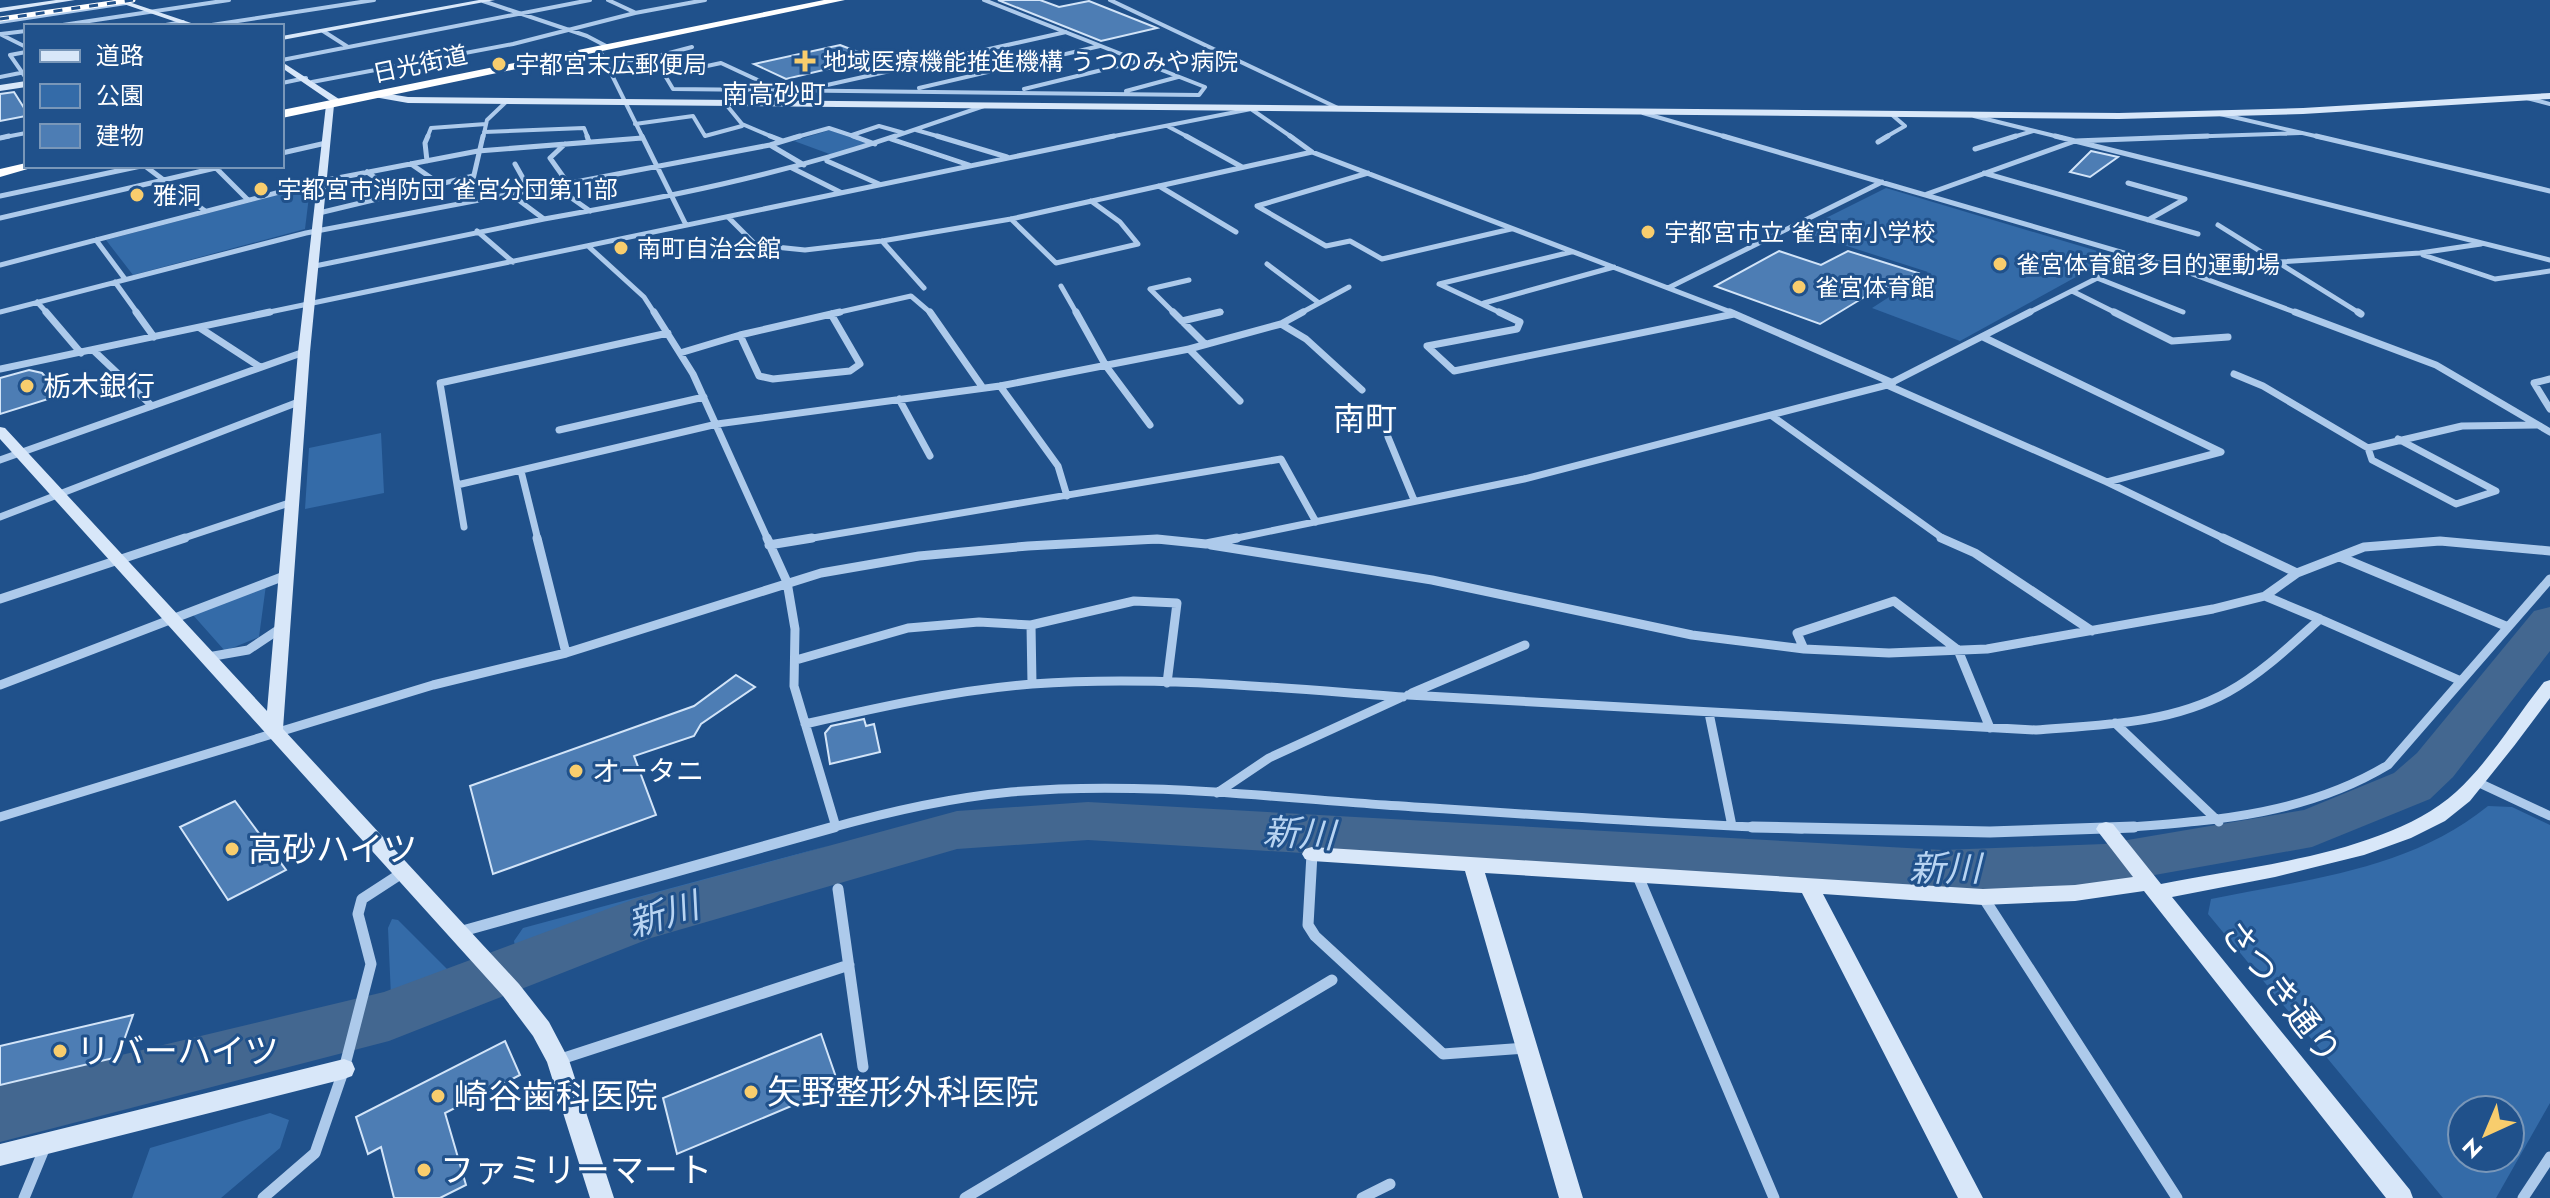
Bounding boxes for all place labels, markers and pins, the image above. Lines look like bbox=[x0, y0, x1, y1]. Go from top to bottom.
place label: 地域医療機能推進機構 うつのみや病院 bbox=[823, 44, 1238, 79]
place label: 宇都宮末広郵便局 bbox=[515, 47, 707, 82]
marker: 地域医療機能推進機構 うつのみや病院 bbox=[794, 50, 816, 72]
marker: 宇都宮末広郵便局 bbox=[490, 55, 508, 73]
place label: 宇都宮市消防団 雀宮分団第11部 bbox=[277, 172, 618, 207]
place label: 雅洞 bbox=[153, 178, 201, 213]
marker: 宇都宮市消防団 雀宮分団第11部 bbox=[252, 180, 270, 198]
marker: 雅洞 bbox=[128, 186, 146, 204]
place label: 宇都宮市立 雀宮南小学校 bbox=[1664, 215, 1935, 250]
marker: 宇都宮市立 雀宮南小学校 bbox=[1639, 223, 1657, 241]
place label: 南町自治会館 bbox=[637, 231, 781, 266]
marker: 南町自治会館 bbox=[612, 239, 630, 257]
place label: 雀宮体育館多目的運動場 bbox=[2016, 247, 2280, 282]
marker: 雀宮体育館多目的運動場 bbox=[1991, 255, 2009, 273]
place label: 雀宮体育館 bbox=[1815, 270, 1935, 305]
marker: 雀宮体育館 bbox=[1790, 278, 1808, 296]
place label: 栃木銀行 bbox=[43, 366, 155, 407]
marker: 栃木銀行 bbox=[18, 377, 36, 395]
place label: オータニ bbox=[592, 751, 704, 792]
marker: オータニ bbox=[567, 762, 585, 780]
place label: 高砂ハイツ bbox=[248, 825, 417, 874]
marker: 高砂ハイツ bbox=[223, 840, 241, 858]
place label: リバーハイツ bbox=[76, 1027, 279, 1076]
marker: リバーハイツ bbox=[51, 1042, 69, 1060]
place label: 矢野整形外科医院 bbox=[767, 1068, 1039, 1117]
place label: 崎谷歯科医院 bbox=[454, 1072, 658, 1121]
marker: 矢野整形外科医院 bbox=[742, 1083, 760, 1101]
marker: 崎谷歯科医院 bbox=[429, 1087, 447, 1105]
place label: ファミリーマート bbox=[440, 1146, 712, 1195]
marker: ファミリーマート bbox=[415, 1161, 433, 1179]

